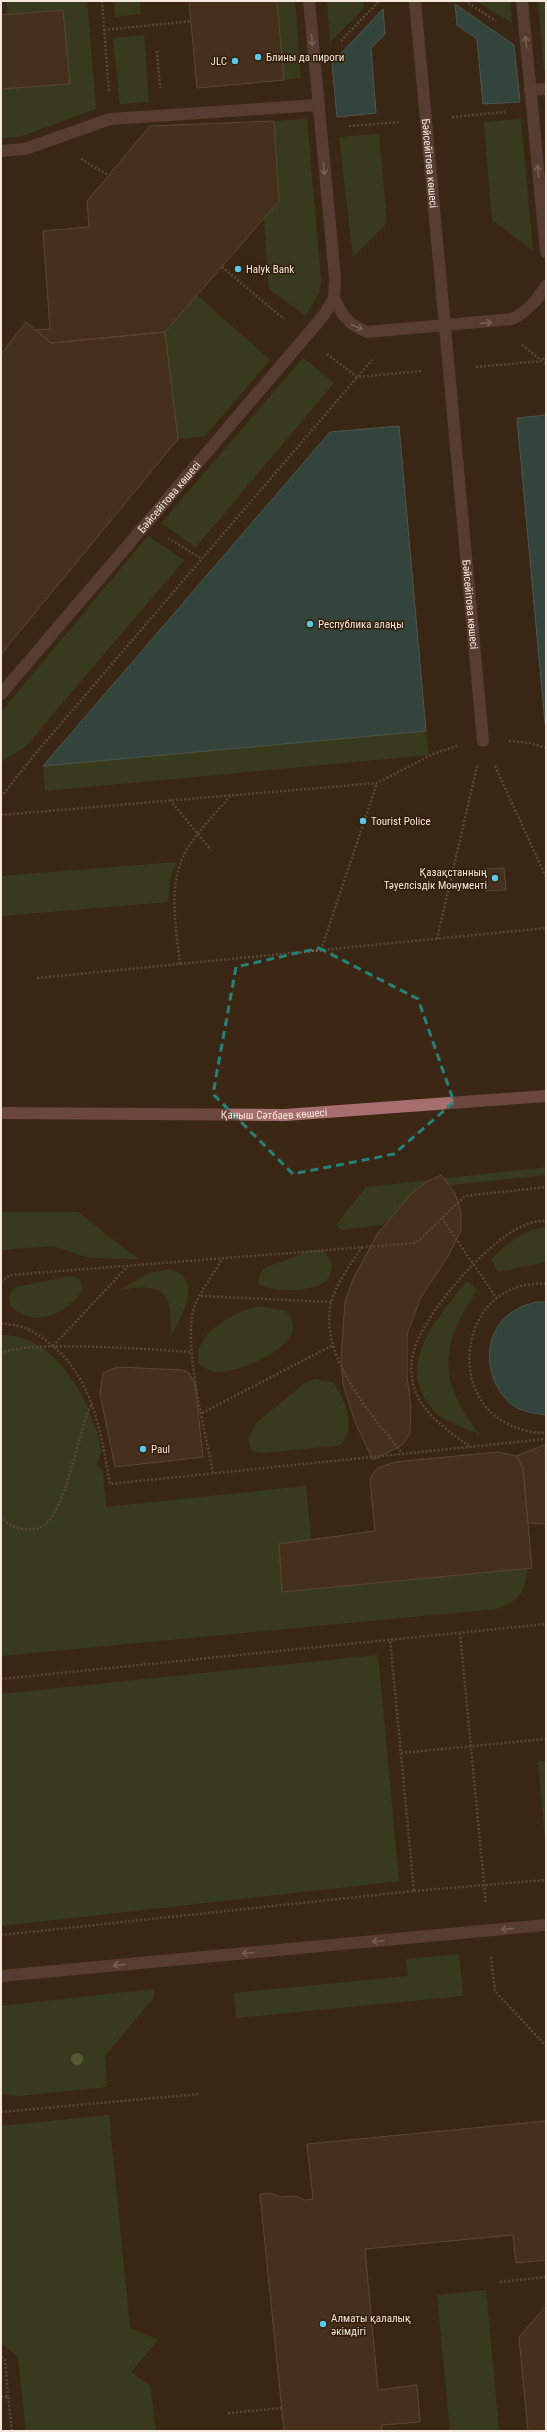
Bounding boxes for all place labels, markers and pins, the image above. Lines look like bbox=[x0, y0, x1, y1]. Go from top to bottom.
place label: Блины да пироги bbox=[266, 51, 344, 64]
marker: Блины да пироги bbox=[253, 52, 263, 62]
place label: JLC bbox=[211, 55, 227, 68]
marker: JLC bbox=[230, 56, 240, 66]
place label: Halyk Bank bbox=[246, 263, 294, 276]
marker: Halyk Bank bbox=[233, 264, 243, 274]
place label: Республика алаңы bbox=[318, 618, 404, 631]
marker: Республика алаңы bbox=[305, 619, 315, 629]
place label: Tourist Police bbox=[371, 815, 431, 828]
marker: Tourist Police bbox=[358, 816, 368, 826]
place label: Қазақстанның Тәуелсіздік Монументі bbox=[384, 866, 487, 892]
marker: Қазақстанның Тәуелсіздік Монументі bbox=[490, 873, 500, 883]
place label: Paul bbox=[151, 1443, 170, 1456]
marker: Paul bbox=[138, 1444, 148, 1454]
place label: Алматы қалалық әкімдігі bbox=[331, 2312, 411, 2338]
marker: Алматы қалалық әкімдігі bbox=[318, 2319, 328, 2329]

